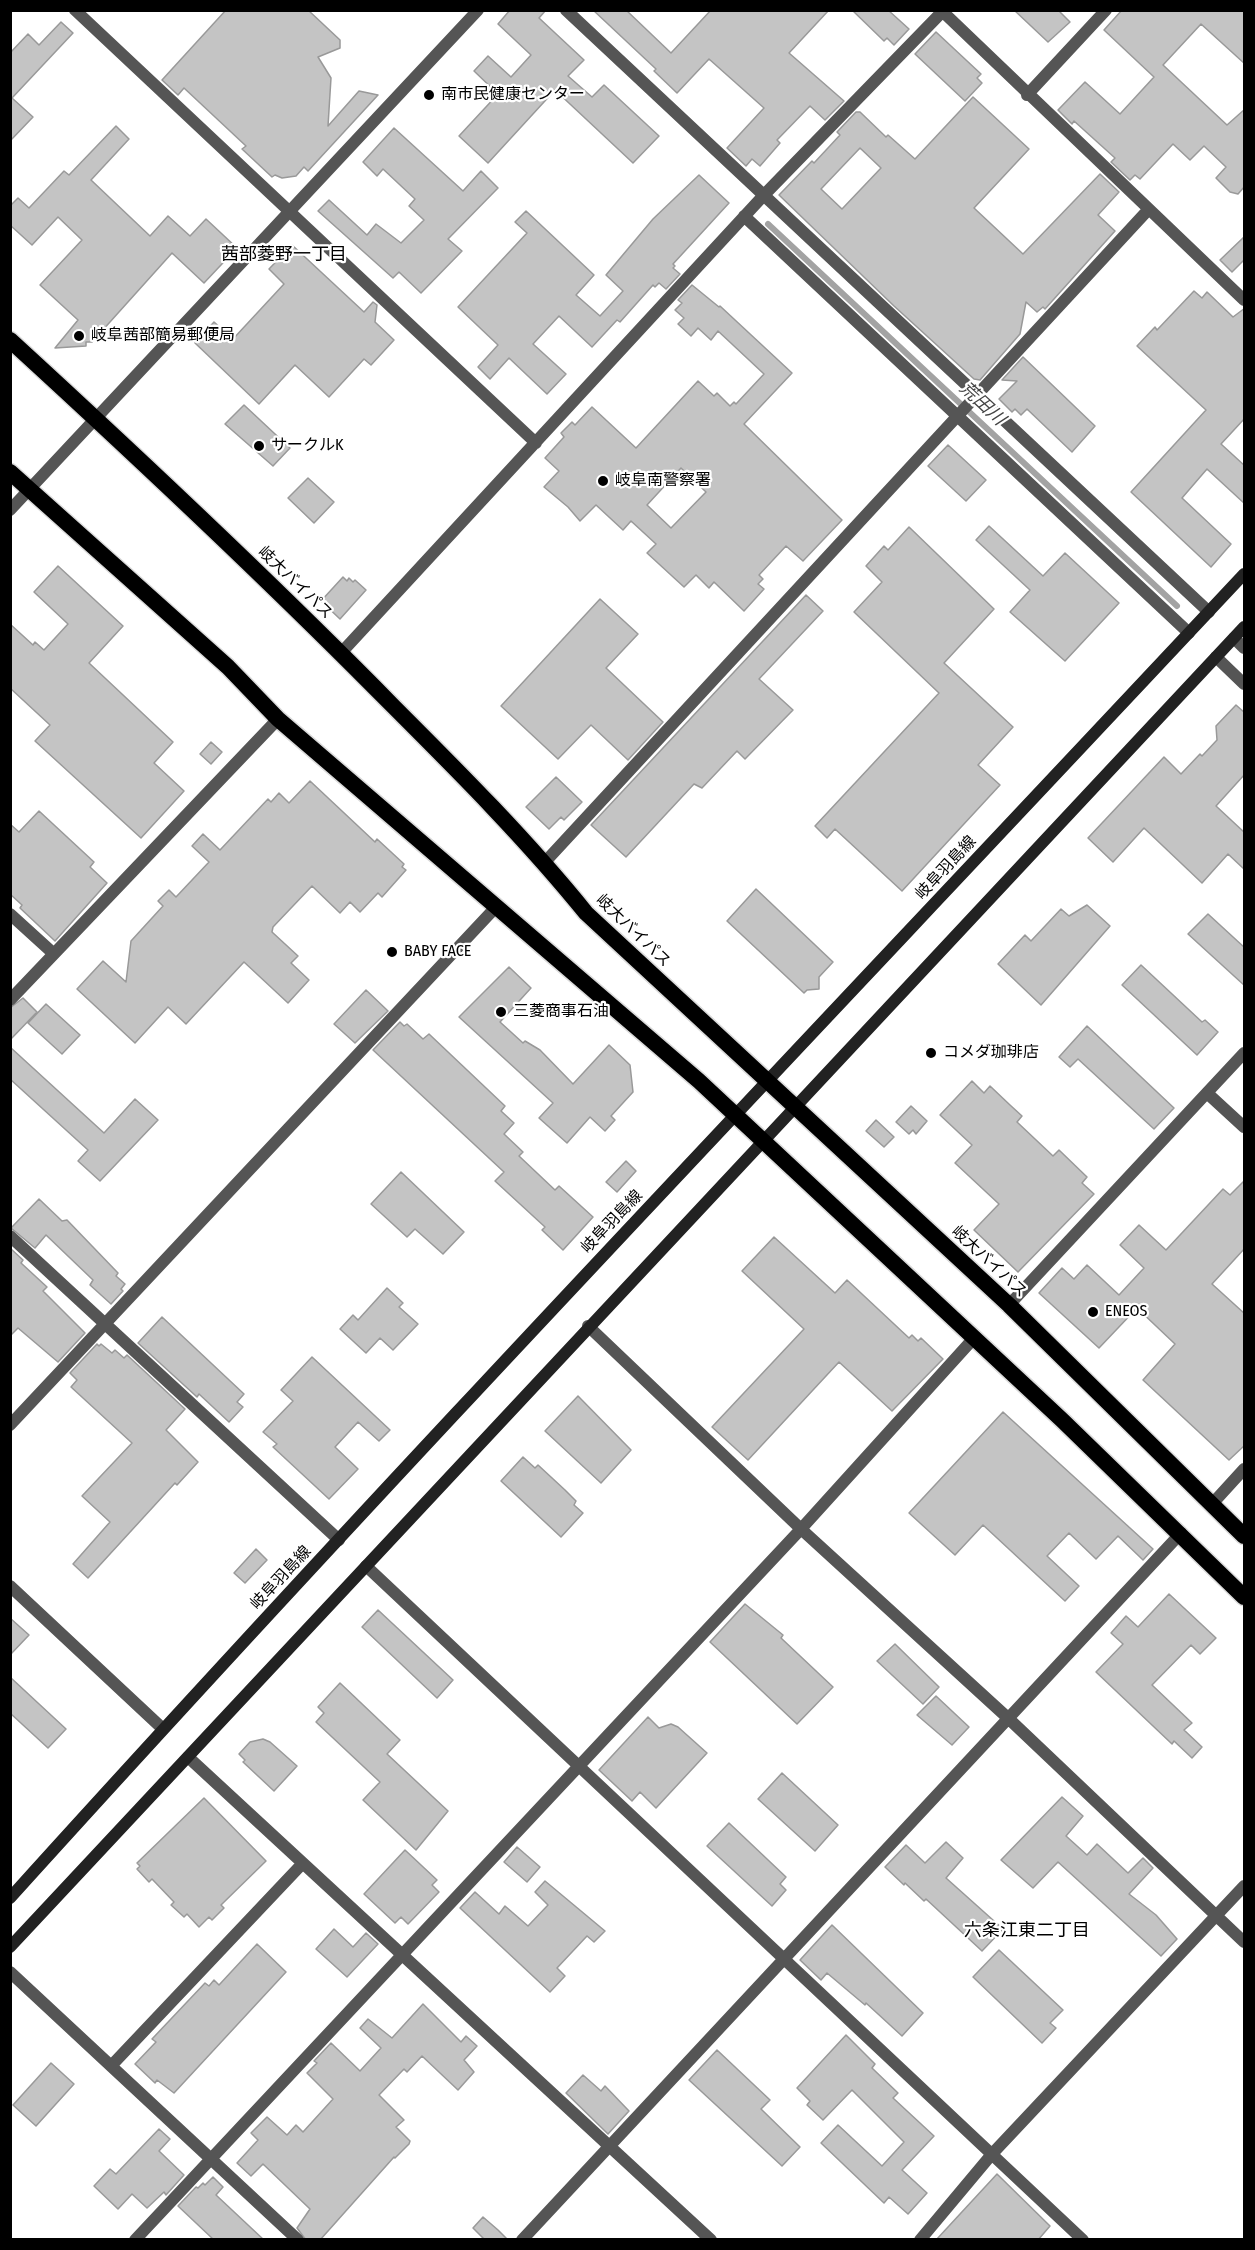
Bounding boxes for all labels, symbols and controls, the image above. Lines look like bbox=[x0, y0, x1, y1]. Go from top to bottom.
place label: 南市民健康センター bbox=[441, 85, 585, 105]
marker: 南市民健康センター bbox=[422, 88, 436, 102]
district label: 茜部菱野一丁目 bbox=[221, 244, 347, 266]
place label: 岐阜茜部簡易郵便局 bbox=[91, 326, 235, 346]
marker: 岐阜茜部簡易郵便局 bbox=[72, 329, 86, 343]
water label: 荒田川 bbox=[955, 378, 1009, 430]
place label: サークルK bbox=[271, 436, 343, 456]
marker: サークルK bbox=[252, 439, 266, 453]
place label: 岐阜南警察署 bbox=[615, 471, 711, 491]
marker: 岐阜南警察署 bbox=[596, 474, 610, 488]
street label: 岐大バイパス bbox=[254, 543, 336, 623]
street label: 岐阜羽島線 bbox=[912, 832, 980, 904]
street label: 岐大バイパス bbox=[592, 891, 674, 971]
place label: BABY FACE bbox=[404, 942, 471, 962]
marker: BABY FACE bbox=[385, 945, 399, 959]
place label: 三菱商事石油 bbox=[513, 1002, 609, 1022]
marker: 三菱商事石油 bbox=[494, 1005, 508, 1019]
place label: コメダ珈琲店 bbox=[943, 1043, 1039, 1063]
marker: コメダ珈琲店 bbox=[924, 1046, 938, 1060]
street label: 岐阜羽島線 bbox=[577, 1187, 647, 1257]
street label: 岐大バイパス bbox=[947, 1222, 1031, 1302]
place label: ENEOS bbox=[1105, 1302, 1148, 1322]
marker: ENEOS bbox=[1086, 1305, 1100, 1319]
street label: 岐阜羽島線 bbox=[247, 1542, 315, 1614]
district label: 六条江東二丁目 bbox=[964, 1920, 1090, 1942]

